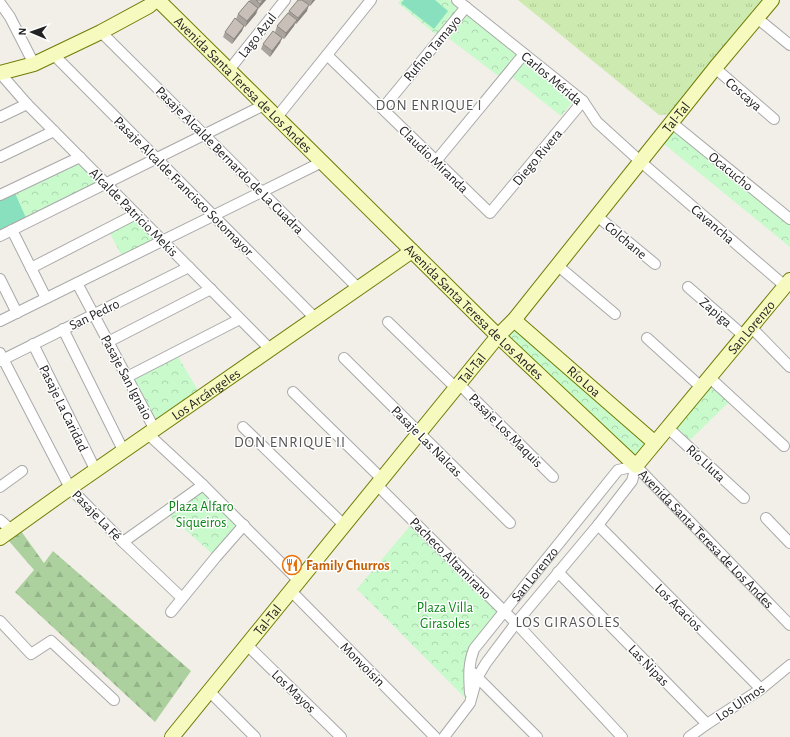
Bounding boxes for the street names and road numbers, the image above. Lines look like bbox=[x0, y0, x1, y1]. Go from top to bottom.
street label: Lago Azul bbox=[236, 11, 280, 61]
street label: Rufino Tamayo bbox=[401, 13, 464, 84]
street label: Avenida Santa Teresa de Los Andes bbox=[171, 14, 314, 156]
street label: Carlos Mérida bbox=[518, 49, 585, 109]
street label: Coscaya bbox=[723, 75, 764, 114]
street label: Pasaje Alcalde Bernardo de La Cuadra bbox=[153, 84, 306, 238]
street label: Tal-Tal bbox=[660, 100, 693, 136]
street label: Pasaje Alcalde Francisco Sotomayor bbox=[111, 114, 256, 260]
street label: Claudio Miranda bbox=[396, 123, 471, 196]
street label: Diego Rivera bbox=[510, 126, 566, 189]
street label: Ocacucho bbox=[706, 150, 755, 194]
street label: Alcalde Patricio Mekis bbox=[86, 166, 180, 260]
street label: Cavancha bbox=[688, 202, 737, 247]
street label: Colchane bbox=[602, 219, 649, 262]
street label: Avenida Santa Teresa de Los Andes bbox=[402, 242, 546, 383]
street label: Zapiga bbox=[697, 295, 734, 331]
street label: San Pedro bbox=[67, 297, 122, 333]
street label: San Lorenzo bbox=[726, 298, 778, 357]
street label: Pasaje San Ignaio bbox=[98, 333, 154, 422]
street label: Tal-Tal bbox=[456, 351, 489, 387]
street label: Pasaje La Caridad bbox=[36, 363, 90, 454]
street label: Río Loa bbox=[564, 364, 603, 400]
street label: Los Arcángeles bbox=[169, 366, 243, 423]
street label: Pasaje Los Maquis bbox=[466, 391, 545, 470]
street label: Pasaje Las Nalcas bbox=[388, 404, 464, 480]
street label: Río Lluta bbox=[683, 442, 728, 485]
street label: Avenida Santa Teresa de Los Andes bbox=[635, 467, 776, 611]
street label: Pasaje La Fé bbox=[69, 488, 124, 544]
street label: Pacheco Altamirano bbox=[407, 515, 494, 602]
street label: San Lorenzo bbox=[509, 545, 561, 604]
street label: Los Acacios bbox=[652, 581, 705, 634]
street label: Tal-Tal bbox=[252, 602, 285, 638]
street label: Monvoisin bbox=[337, 640, 387, 690]
street label: Las Ñipas bbox=[625, 641, 673, 689]
street label: Los Mayos bbox=[269, 668, 318, 716]
street label: Los Ulmos bbox=[714, 682, 767, 724]

